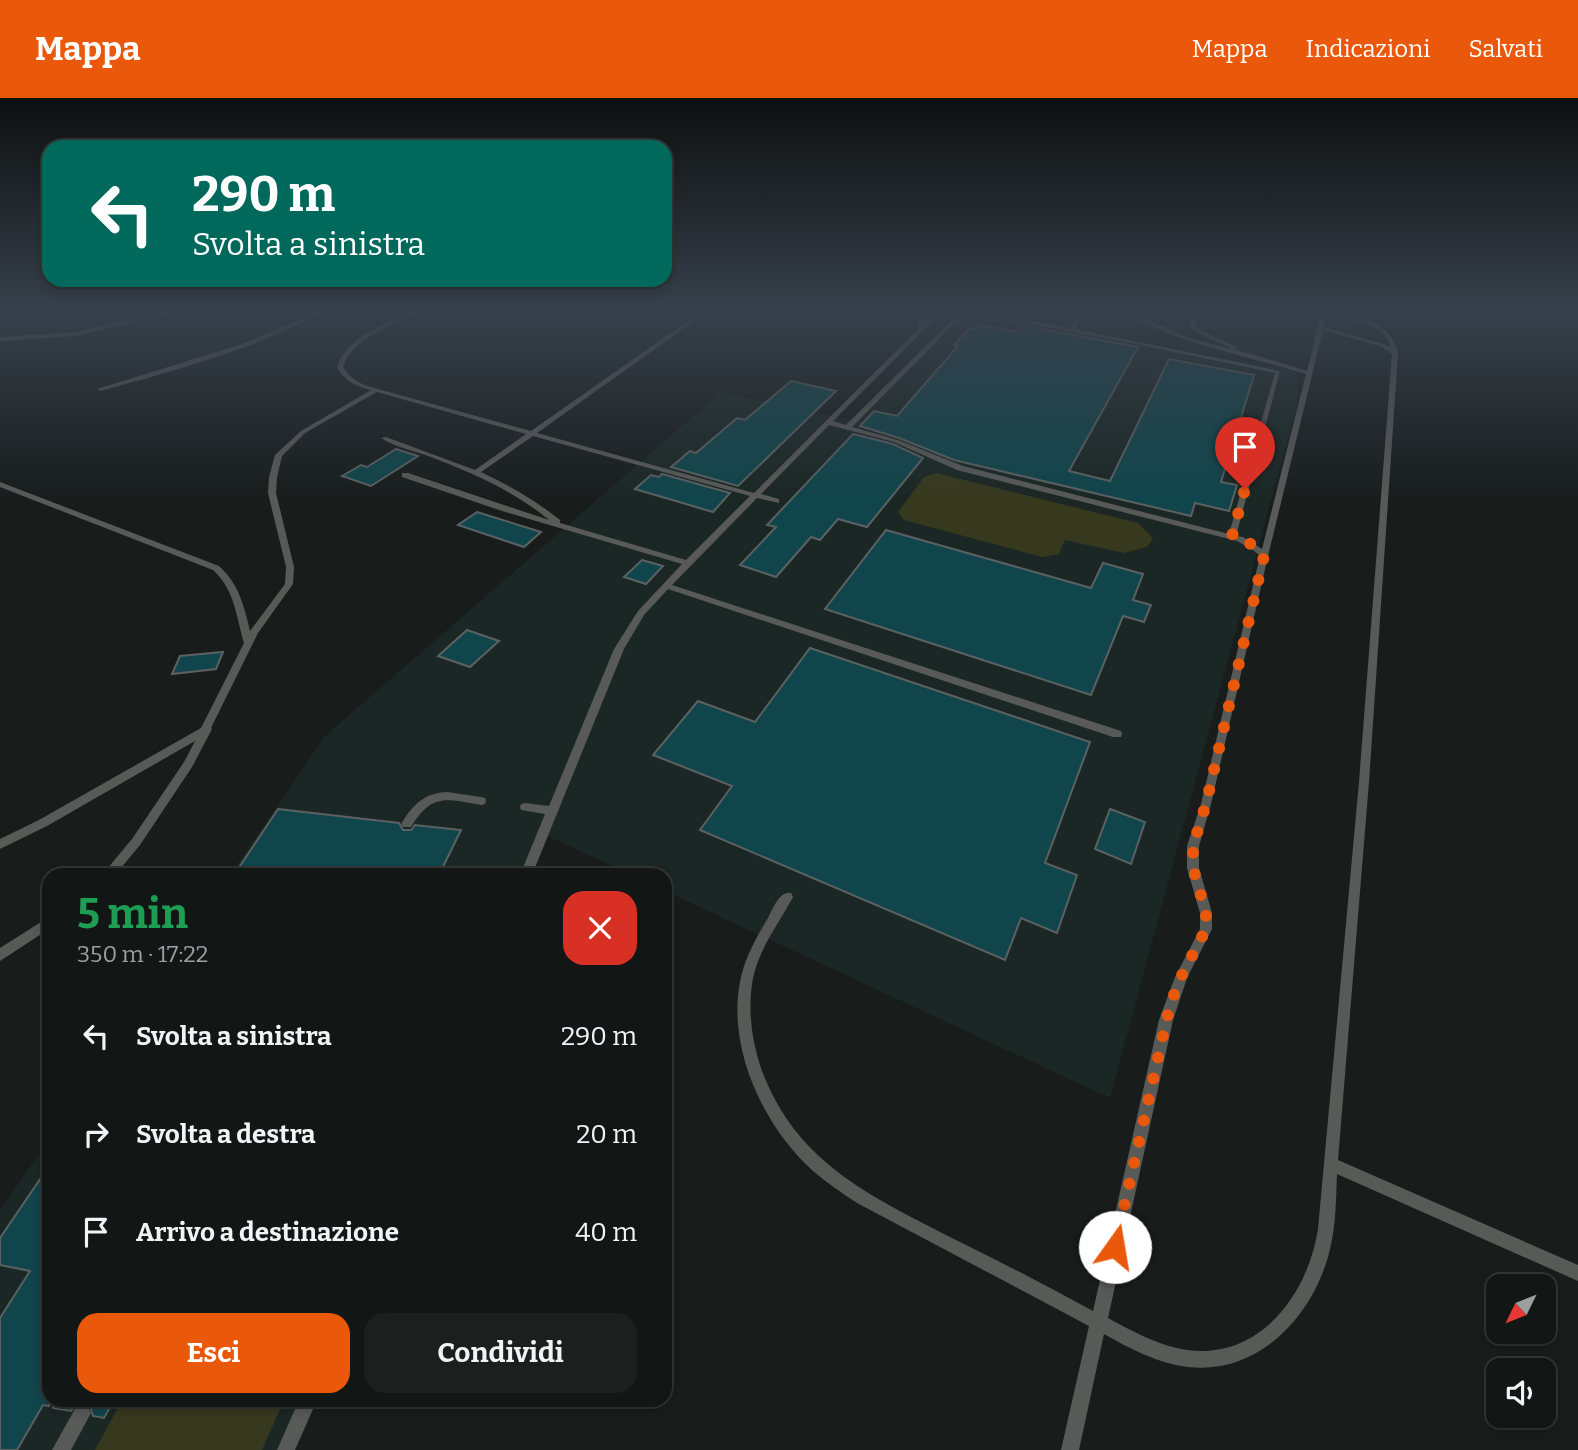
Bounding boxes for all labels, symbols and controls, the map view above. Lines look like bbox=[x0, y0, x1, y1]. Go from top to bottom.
text: Mappa bbox=[35, 29, 141, 69]
text: Mappa bbox=[1192, 35, 1268, 63]
text: Indicazioni bbox=[1306, 35, 1430, 63]
text: Salvati bbox=[1468, 35, 1543, 63]
text: 290 m bbox=[192, 165, 335, 224]
icon: left bbox=[77, 168, 168, 259]
text: Svolta a sinistra bbox=[192, 225, 425, 263]
pin bbox=[1215, 417, 1275, 489]
icon: arrive bbox=[1226, 428, 1264, 466]
text: 5 min bbox=[77, 889, 188, 939]
button: close bbox=[563, 891, 637, 965]
text: 350 m · 17:22 bbox=[77, 940, 208, 968]
icon: left bbox=[77, 1017, 115, 1055]
text: Svolta a sinistra bbox=[136, 1021, 332, 1052]
text: 290 m bbox=[561, 1021, 637, 1052]
icon: right bbox=[77, 1115, 115, 1153]
text: Svolta a destra bbox=[136, 1119, 315, 1150]
text: 20 m bbox=[576, 1119, 637, 1150]
position arrow bbox=[1078, 1210, 1152, 1284]
icon: arrive bbox=[77, 1213, 115, 1251]
text: Arrivo a destinazione bbox=[136, 1217, 399, 1248]
text: 40 m bbox=[575, 1217, 637, 1248]
north arrow bbox=[1486, 1274, 1556, 1344]
map controls bbox=[1486, 1274, 1556, 1428]
button: Esci bbox=[77, 1313, 350, 1393]
button: Condividi bbox=[364, 1313, 637, 1393]
button: sound bbox=[1486, 1358, 1556, 1428]

